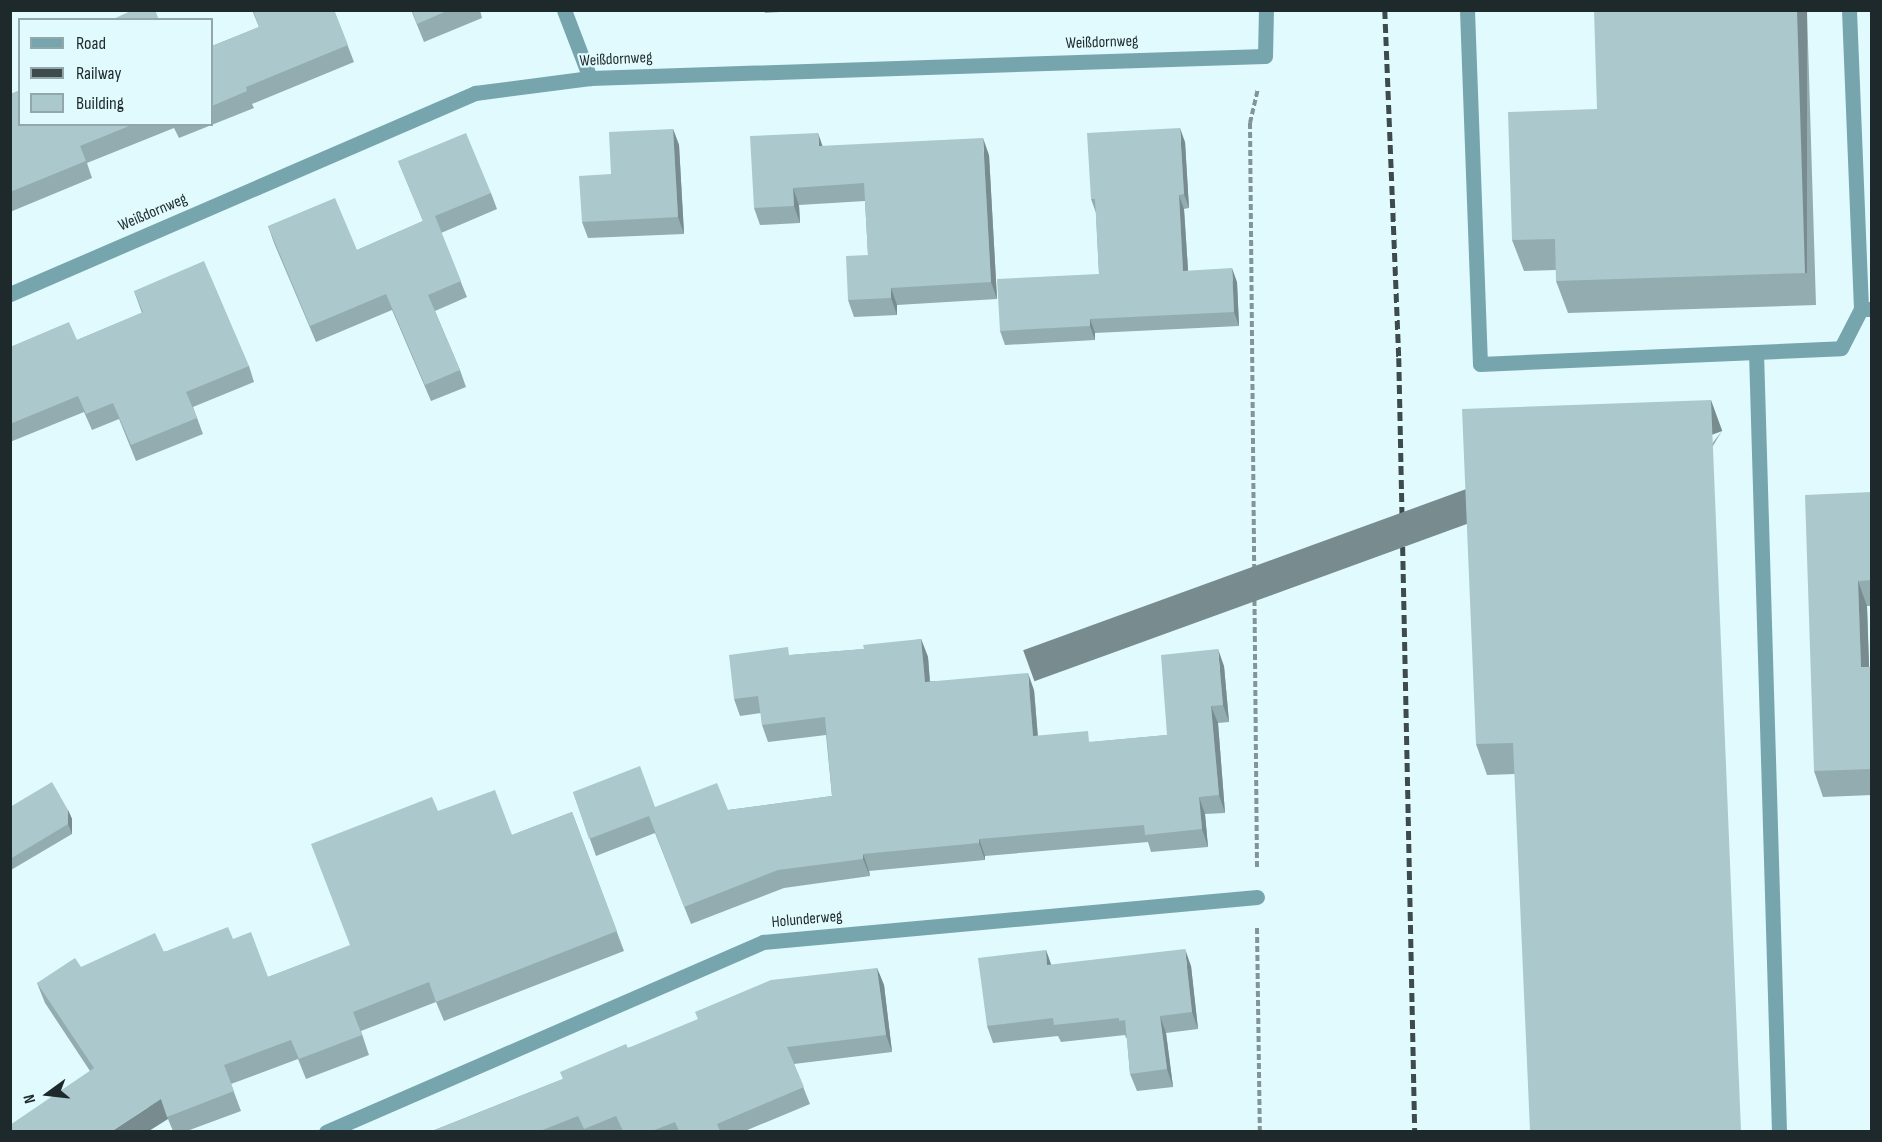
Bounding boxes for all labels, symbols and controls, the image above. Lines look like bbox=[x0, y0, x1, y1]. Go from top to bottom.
legend bbox=[18, 18, 213, 126]
street label: Weißdornweg bbox=[1065, 32, 1139, 54]
text: Road bbox=[76, 33, 106, 54]
street label: Weißdornweg bbox=[579, 49, 653, 71]
text: Railway bbox=[76, 63, 121, 84]
text: Building bbox=[76, 93, 124, 114]
street label: Weißdornweg bbox=[116, 190, 190, 236]
street label: Holunderweg bbox=[771, 907, 843, 933]
north arrow bbox=[18, 1064, 78, 1124]
text: N bbox=[20, 1092, 40, 1105]

